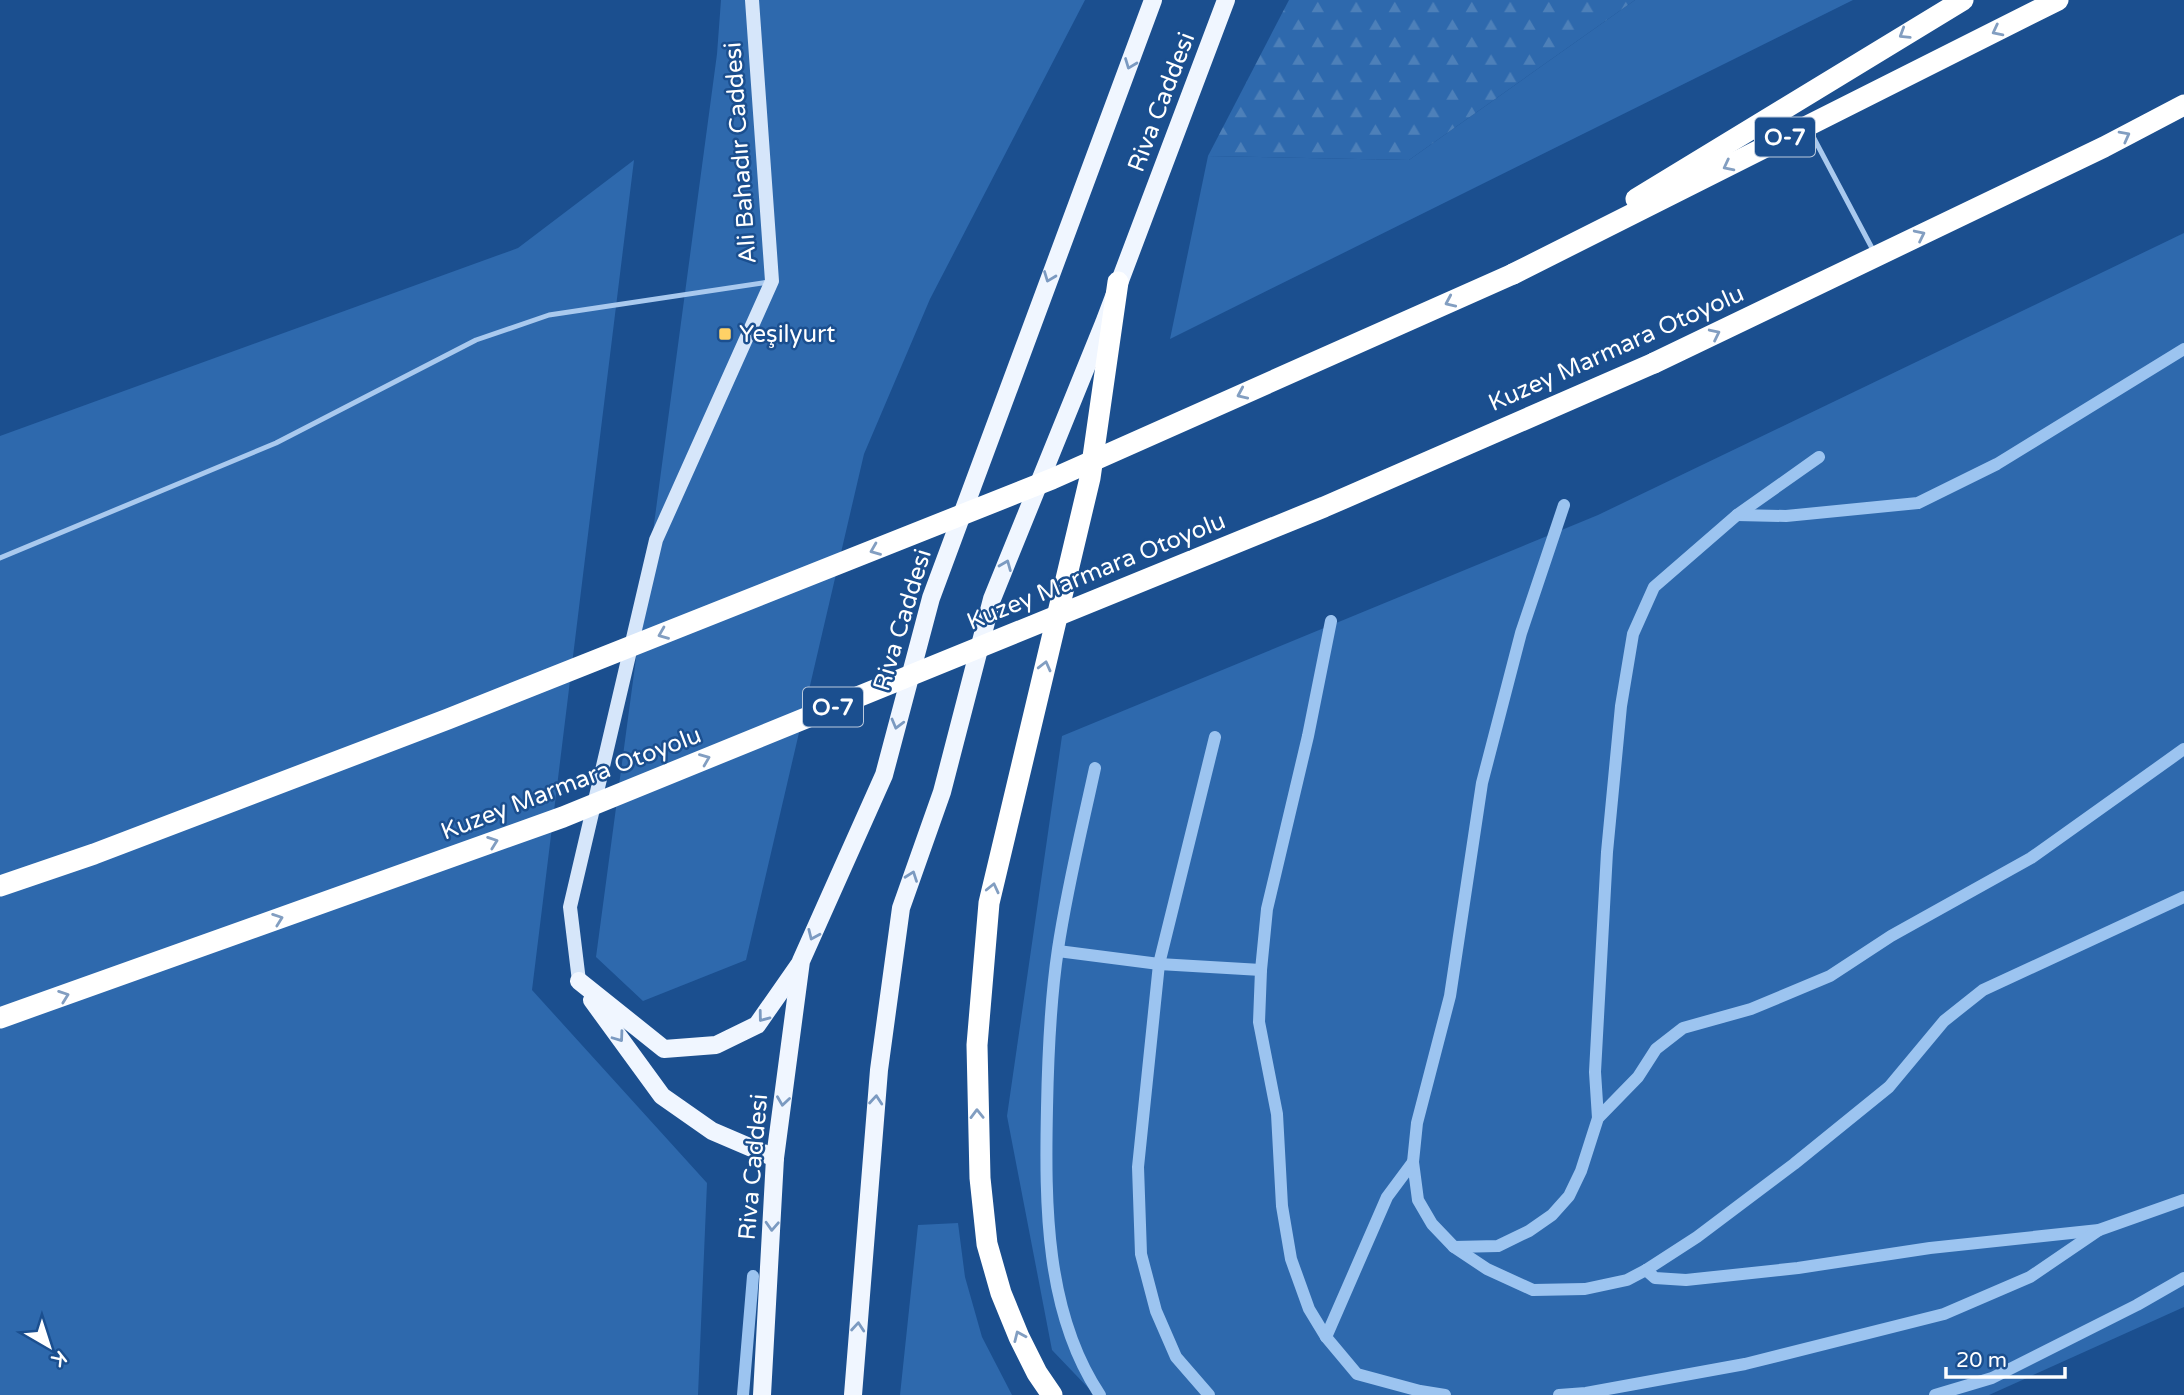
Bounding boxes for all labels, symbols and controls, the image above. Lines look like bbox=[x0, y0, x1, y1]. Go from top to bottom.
one-way arrow bbox=[1992, 22, 2004, 36]
one-way arrow bbox=[1899, 26, 1912, 39]
street label: Riva Caddesi bbox=[1122, 28, 1201, 176]
street label: Ali Bahadır Caddesi bbox=[718, 41, 763, 265]
one-way arrow bbox=[1124, 57, 1138, 69]
road number: O-7 bbox=[1755, 118, 1815, 156]
one-way arrow bbox=[2118, 131, 2130, 144]
one-way arrow bbox=[1723, 157, 1735, 171]
one-way arrow bbox=[1913, 230, 1925, 244]
one-way arrow bbox=[1044, 270, 1058, 282]
street label: Kuzey Marmara Otoyolu bbox=[1484, 279, 1748, 418]
one-way arrow bbox=[1445, 294, 1457, 308]
place label: Yeşilyurt bbox=[739, 320, 835, 349]
marker: Yeşilyurt bbox=[717, 326, 733, 342]
one-way arrow bbox=[1708, 328, 1720, 342]
one-way arrow bbox=[1237, 386, 1249, 400]
street label: Kuzey Marmara Otoyolu bbox=[963, 506, 1230, 637]
one-way arrow bbox=[869, 541, 881, 555]
street label: Riva Caddesi bbox=[867, 546, 938, 695]
one-way arrow bbox=[997, 560, 1011, 572]
one-way arrow bbox=[658, 625, 670, 639]
one-way arrow bbox=[1037, 660, 1051, 672]
road number: O-7 bbox=[803, 688, 863, 726]
one-way arrow bbox=[891, 718, 905, 730]
street label: Kuzey Marmara Otoyolu bbox=[437, 720, 705, 847]
one-way arrow bbox=[698, 754, 710, 768]
one-way arrow bbox=[486, 837, 498, 851]
one-way arrow bbox=[904, 871, 918, 883]
one-way arrow bbox=[984, 882, 999, 894]
one-way arrow bbox=[272, 913, 284, 927]
one-way arrow bbox=[807, 927, 821, 940]
one-way arrow bbox=[58, 990, 70, 1004]
one-way arrow bbox=[758, 1009, 771, 1021]
one-way arrow bbox=[611, 1029, 623, 1042]
street label: Riva Caddesi bbox=[733, 1093, 774, 1241]
one-way arrow bbox=[868, 1094, 883, 1105]
one-way arrow bbox=[775, 1095, 790, 1107]
one-way arrow bbox=[969, 1109, 985, 1119]
one-way arrow bbox=[764, 1221, 779, 1232]
north arrow bbox=[14, 1311, 84, 1381]
one-way arrow bbox=[850, 1321, 865, 1332]
one-way arrow bbox=[1013, 1331, 1027, 1343]
scale bar bbox=[1946, 1336, 2065, 1380]
text: K bbox=[47, 1346, 71, 1371]
text: 20 m bbox=[1956, 1348, 2007, 1373]

